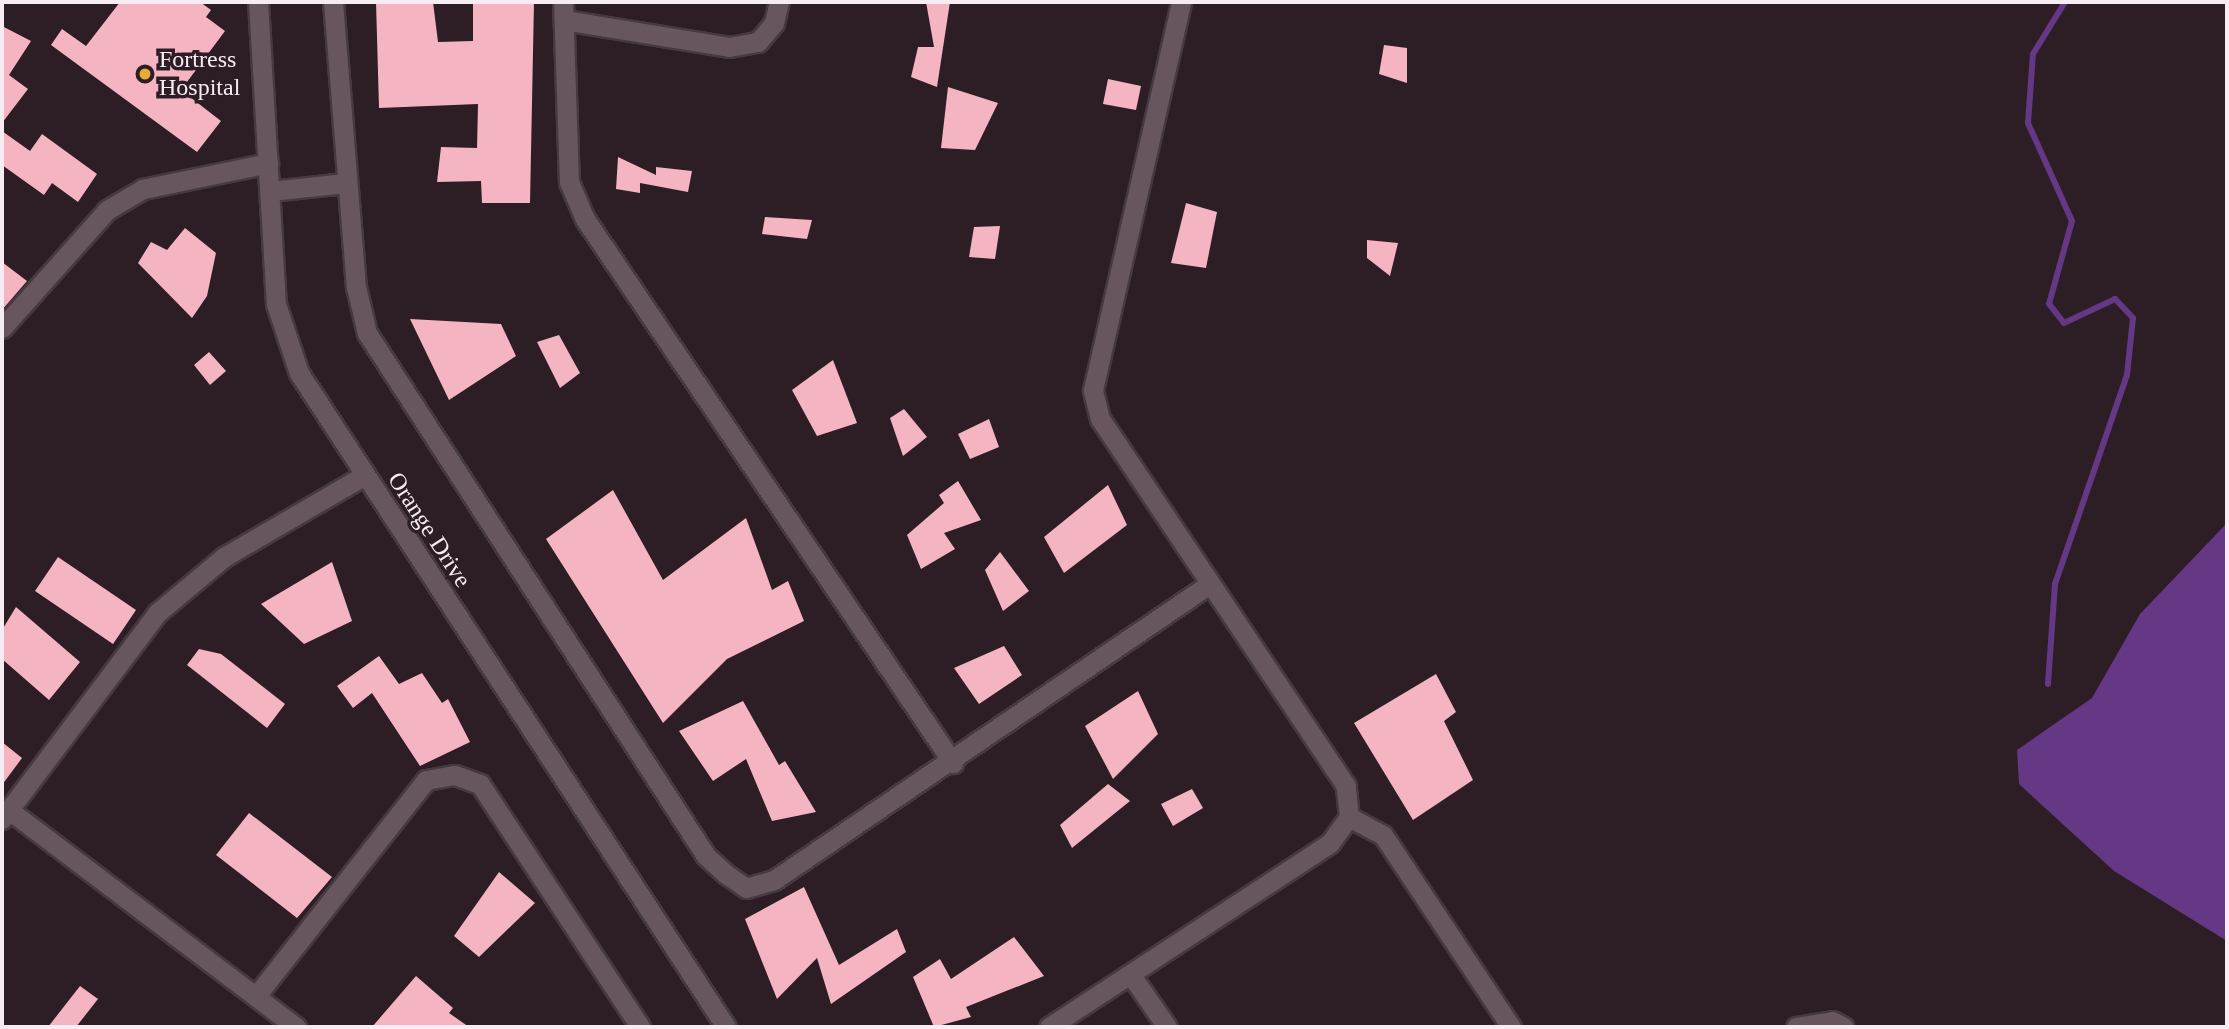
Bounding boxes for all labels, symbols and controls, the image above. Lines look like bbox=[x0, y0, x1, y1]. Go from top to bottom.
place label: Fortress Hospital bbox=[159, 46, 240, 102]
marker: Fortress Hospital bbox=[137, 66, 153, 82]
street label: Orange Drive bbox=[381, 467, 477, 593]

